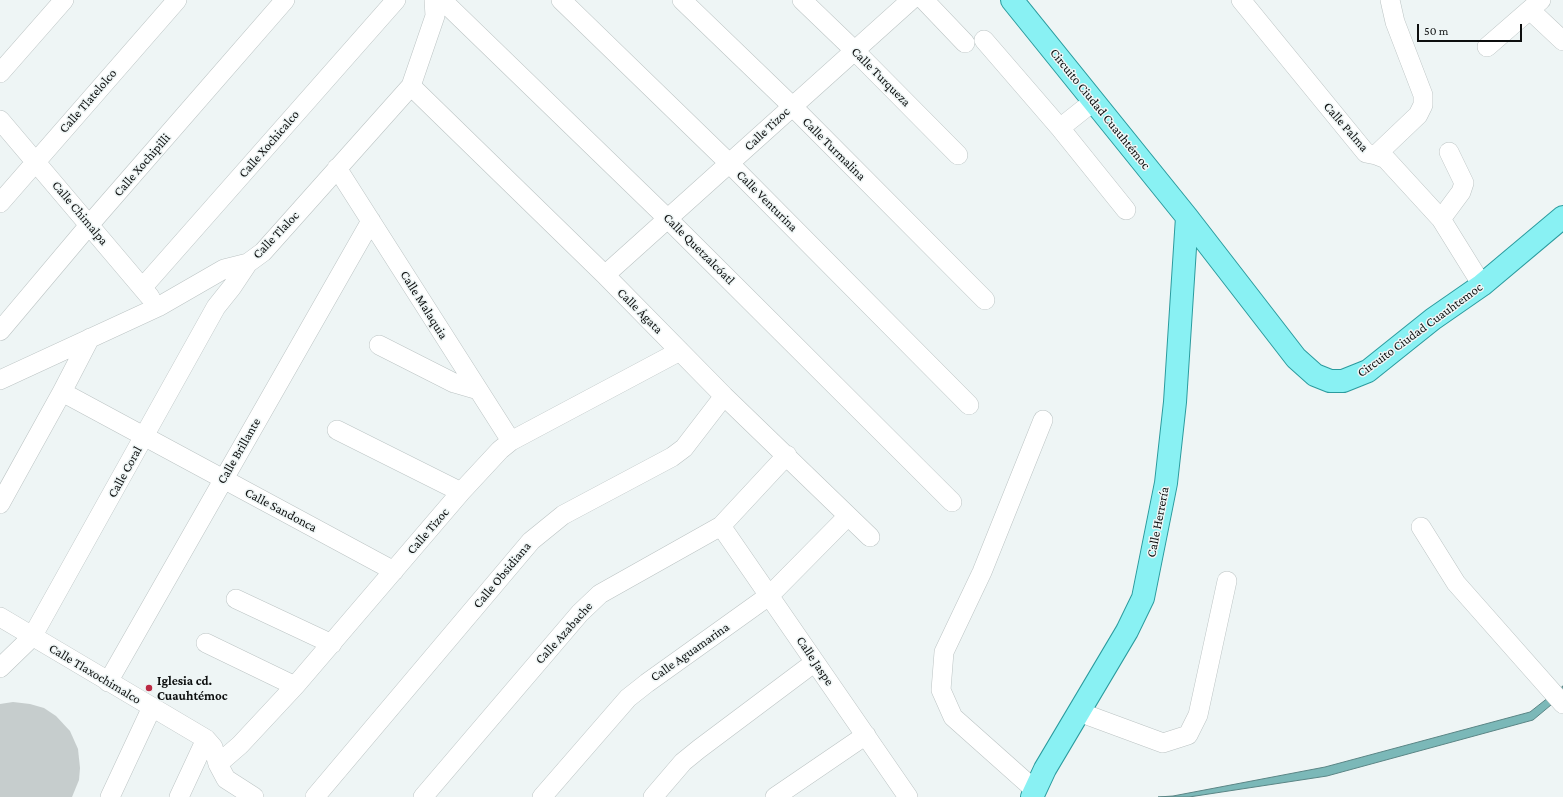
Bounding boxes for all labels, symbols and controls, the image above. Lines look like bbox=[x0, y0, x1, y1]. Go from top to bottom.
scale bar bbox=[1419, 16, 1524, 42]
text: 50 m bbox=[1424, 24, 1448, 38]
street label: Calle Turqueza bbox=[848, 44, 914, 110]
street label: Circuito Ciudad Cuauhtémoc bbox=[1046, 45, 1154, 173]
street label: Calle Tlatelolco bbox=[56, 66, 120, 136]
street label: Calle Palma bbox=[1320, 99, 1372, 155]
street label: Calle Tizoc bbox=[741, 104, 793, 154]
street label: Calle Xochicalco bbox=[235, 107, 303, 181]
street label: Calle Turmalina bbox=[799, 114, 869, 184]
street label: Calle Xochipilli bbox=[110, 130, 174, 200]
street label: Calle Venturina bbox=[733, 167, 801, 235]
street label: Calle Chimalpa bbox=[49, 178, 111, 248]
street label: Calle Tlaloc bbox=[249, 208, 303, 262]
street label: Calle Quetzalcóatl bbox=[660, 210, 738, 288]
street label: Calle Malaquia bbox=[397, 268, 451, 342]
street label: Circuito Ciudad Cuauhtemoc bbox=[1354, 279, 1486, 381]
street label: Calle Ágata bbox=[614, 285, 666, 337]
street label: Calle Brillante bbox=[214, 415, 264, 487]
street label: Calle Coral bbox=[104, 444, 146, 500]
street label: Calle Sandonca bbox=[242, 484, 320, 536]
street label: Calle Herrería bbox=[1144, 485, 1172, 559]
street label: Calle Tizoc bbox=[404, 505, 452, 557]
street label: Calle Obsidiana bbox=[470, 539, 534, 611]
street label: Calle Azabache bbox=[532, 599, 596, 667]
street label: Calle Aguamarina bbox=[648, 619, 732, 685]
street label: Calle Jaspe bbox=[793, 633, 837, 689]
street label: Calle Tlaxochimalco bbox=[46, 640, 144, 708]
place label: Iglesia cd. Cuauhtémoc bbox=[157, 673, 228, 704]
marker: Iglesia cd. Cuauhtémoc bbox=[144, 683, 154, 693]

